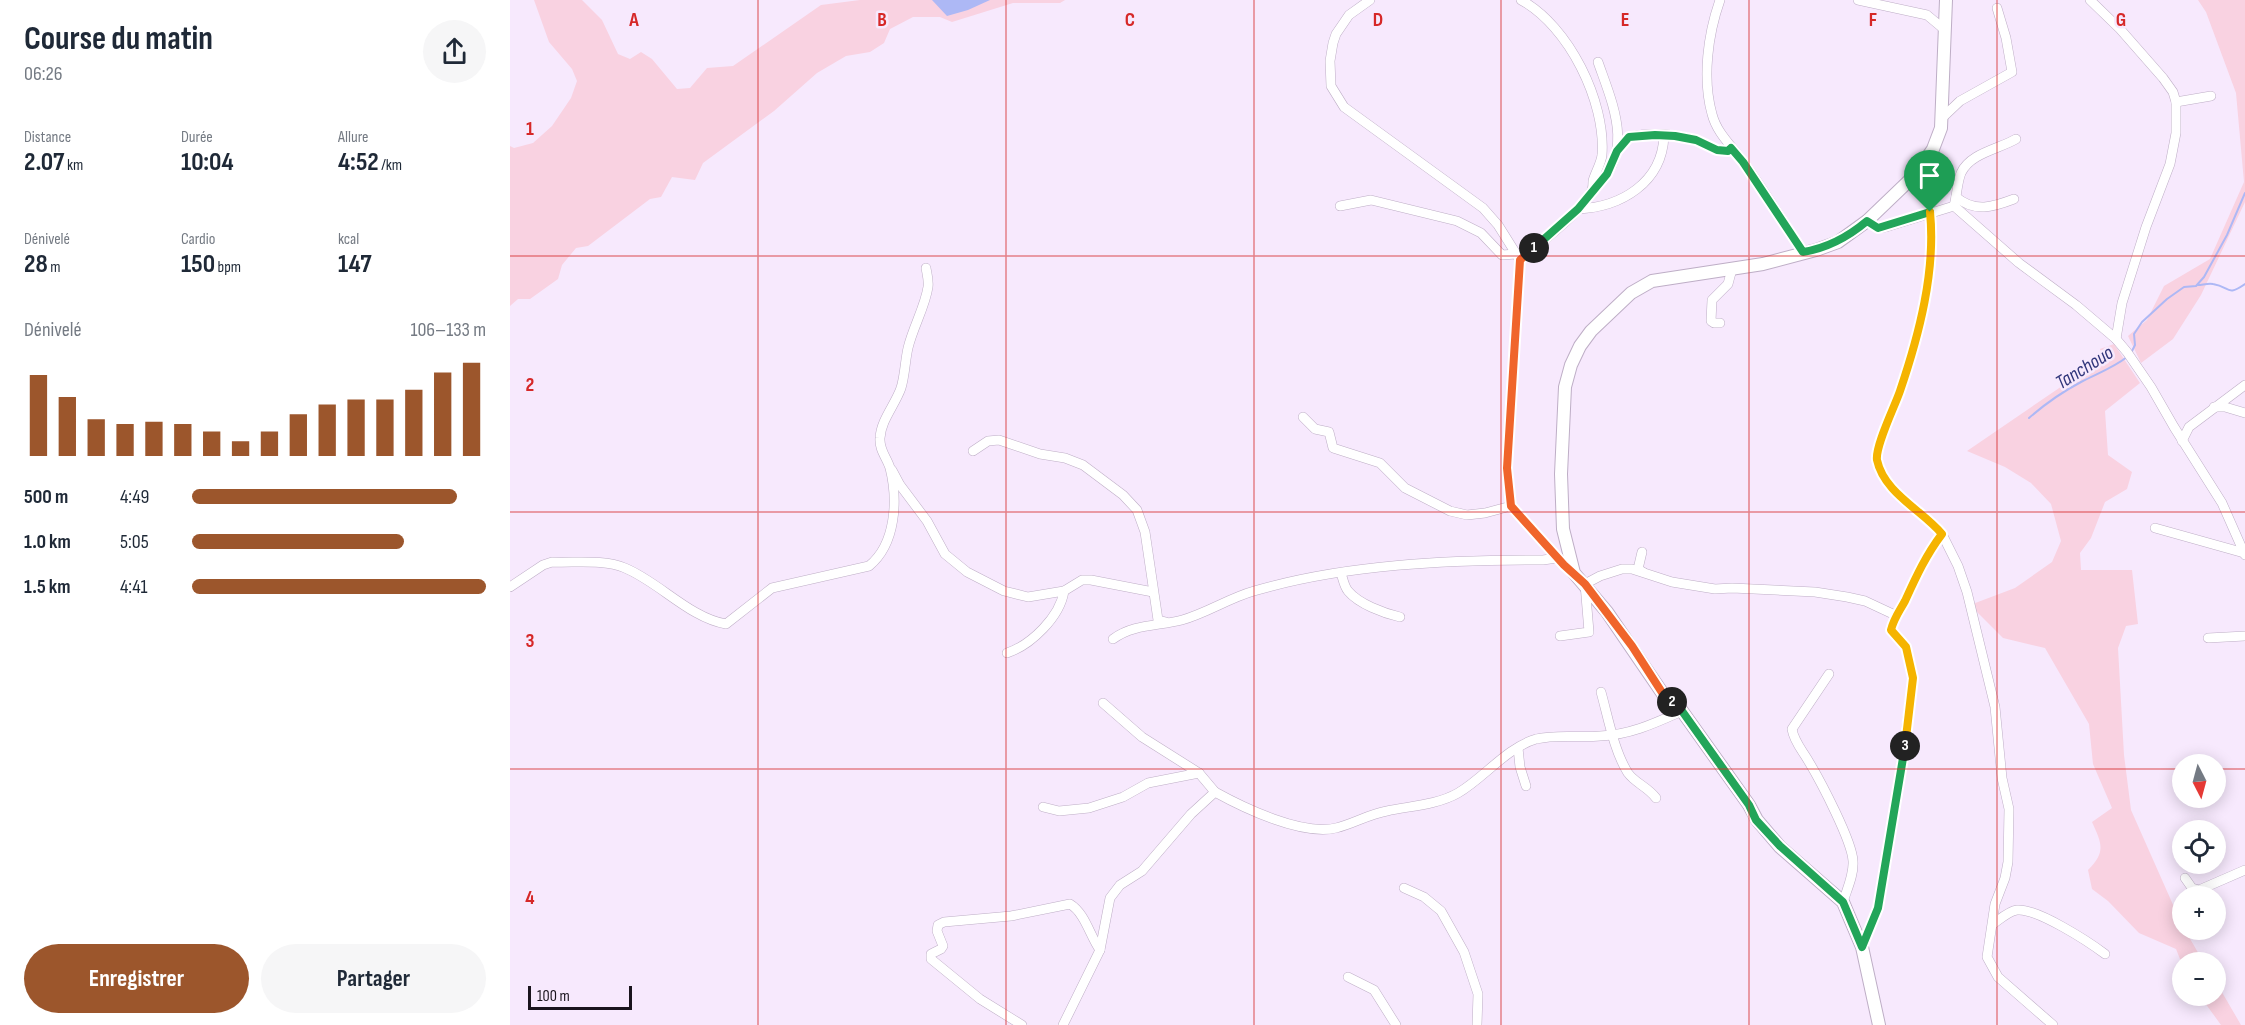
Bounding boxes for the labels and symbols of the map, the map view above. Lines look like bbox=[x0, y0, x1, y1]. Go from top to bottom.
text: A bbox=[628, 8, 639, 32]
text: B bbox=[877, 8, 887, 32]
text: C bbox=[1125, 8, 1135, 32]
text: D bbox=[1373, 8, 1383, 32]
text: E bbox=[1621, 8, 1629, 32]
text: F bbox=[1869, 8, 1877, 32]
text: G bbox=[2116, 8, 2126, 32]
text: 1 bbox=[526, 117, 534, 141]
pin bbox=[1904, 150, 1955, 212]
pin: 1 bbox=[1519, 233, 1549, 263]
water label: Tanchouo bbox=[2051, 341, 2118, 395]
text: 2 bbox=[526, 373, 534, 397]
text: 3 bbox=[526, 629, 535, 653]
pin: 2 bbox=[1657, 687, 1687, 717]
pin: 3 bbox=[1890, 731, 1920, 761]
north arrow bbox=[2172, 754, 2226, 808]
text: 4 bbox=[525, 886, 535, 910]
scale bar bbox=[528, 983, 632, 1010]

